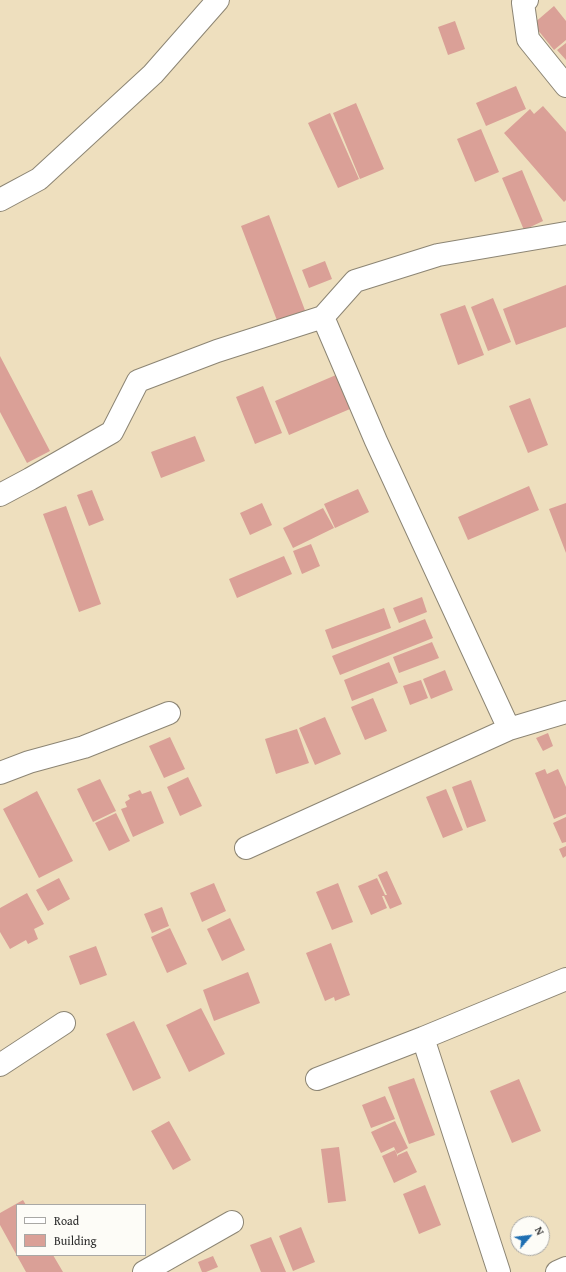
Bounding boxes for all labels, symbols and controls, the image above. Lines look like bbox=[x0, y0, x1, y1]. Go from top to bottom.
legend bbox=[16, 1204, 146, 1256]
text: Road bbox=[54, 1212, 79, 1229]
north arrow bbox=[510, 1216, 550, 1256]
text: N bbox=[531, 1224, 548, 1238]
text: Building bbox=[54, 1232, 97, 1249]

